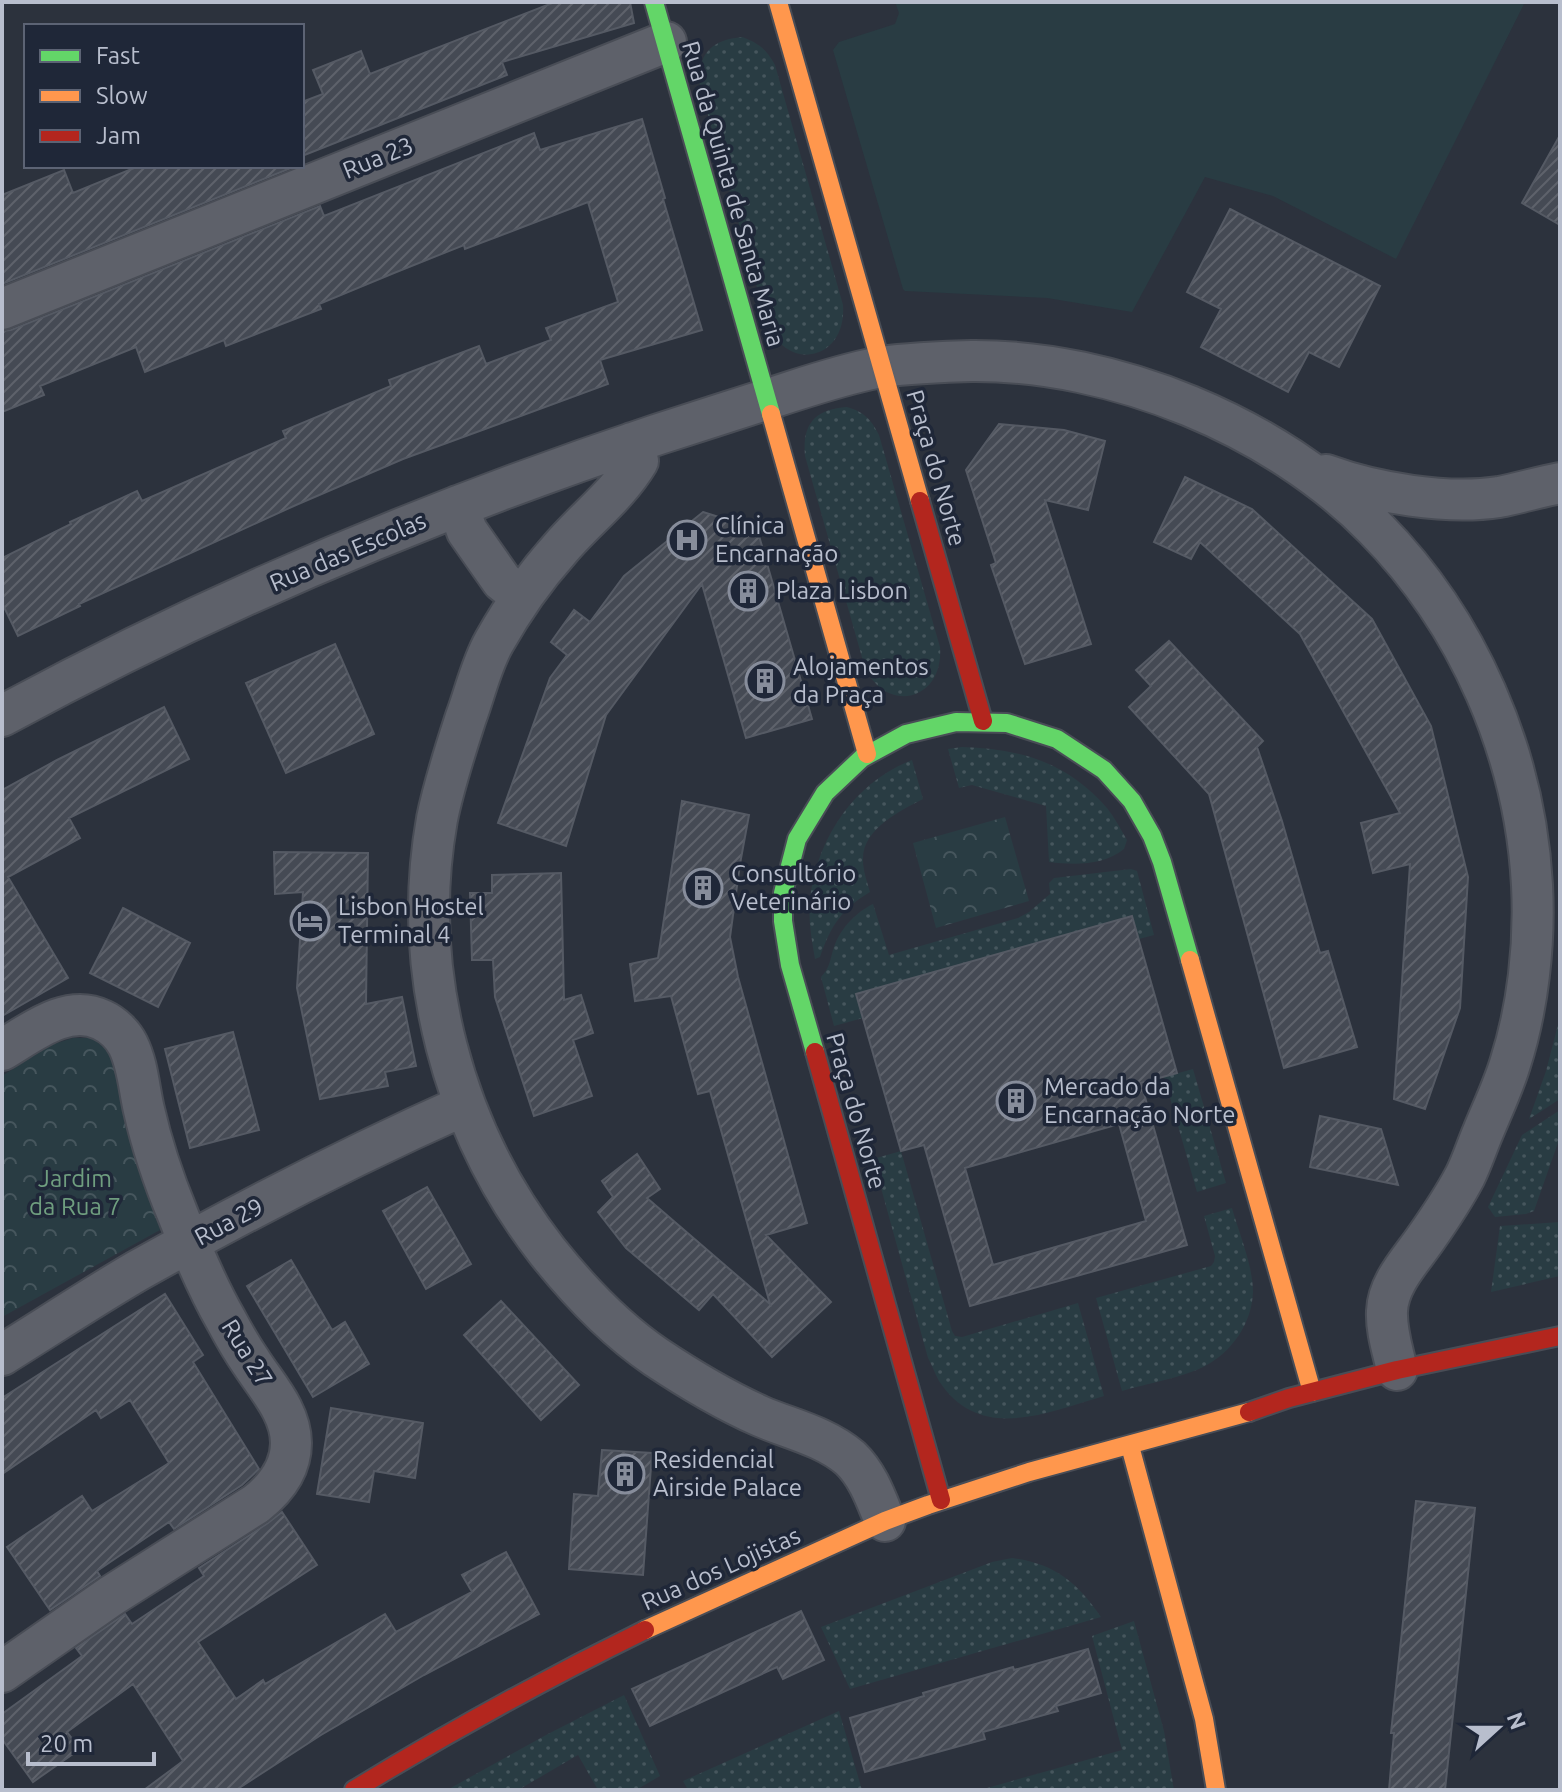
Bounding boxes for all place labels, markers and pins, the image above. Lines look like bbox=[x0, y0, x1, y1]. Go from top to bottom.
place label: Clínica Encarnação bbox=[715, 512, 838, 567]
hospital icon: Clínica Encarnação bbox=[666, 519, 708, 561]
building icon: Plaza Lisbon bbox=[727, 570, 769, 612]
place label: Plaza Lisbon bbox=[776, 577, 908, 604]
place label: Alojamentos da Praça bbox=[793, 653, 929, 708]
building icon: Alojamentos da Praça bbox=[744, 660, 786, 702]
place label: Consultório Veterinário bbox=[731, 860, 856, 915]
building icon: Consultório Veterinário bbox=[682, 867, 724, 909]
place label: Lisbon Hostel Terminal 4 bbox=[338, 893, 484, 948]
hotel icon: Lisbon Hostel Terminal 4 bbox=[289, 900, 331, 942]
place label: Mercado da Encarnação Norte bbox=[1044, 1073, 1236, 1128]
building icon: Mercado da Encarnação Norte bbox=[995, 1080, 1037, 1122]
place label: Residencial Airside Palace bbox=[653, 1446, 802, 1501]
building icon: Residencial Airside Palace bbox=[604, 1453, 646, 1495]

